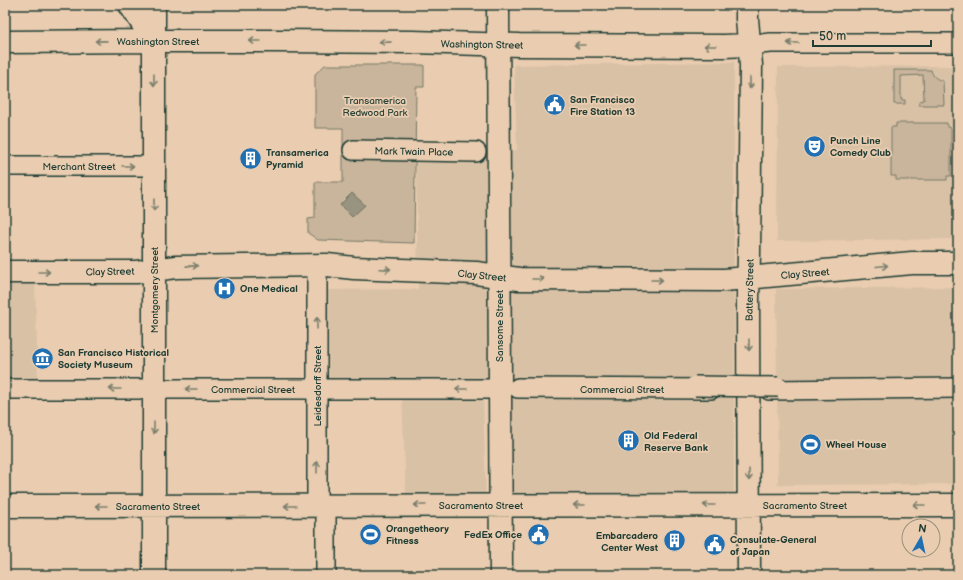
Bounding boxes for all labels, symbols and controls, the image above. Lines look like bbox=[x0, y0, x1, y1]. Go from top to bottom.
scale bar bbox=[813, 22, 931, 48]
text: 50 m bbox=[819, 29, 846, 44]
street label: Washington Street bbox=[117, 36, 199, 48]
one-way arrow bbox=[249, 37, 262, 45]
one-way arrow bbox=[95, 38, 108, 45]
one-way arrow bbox=[379, 38, 392, 46]
street label: Washington Street bbox=[441, 38, 523, 52]
one-way arrow bbox=[787, 39, 800, 47]
one-way arrow bbox=[574, 41, 587, 49]
one-way arrow bbox=[704, 42, 717, 50]
one-way arrow bbox=[150, 73, 158, 86]
one-way arrow bbox=[746, 76, 754, 89]
public building icon: San Francisco Fire Station 13 bbox=[541, 92, 567, 118]
place label: San Francisco Fire Station 13 bbox=[570, 94, 635, 118]
park label: Transamerica Redwood Park bbox=[343, 95, 408, 119]
theatre icon: Punch Line Comedy Club bbox=[802, 133, 828, 159]
place label: Punch Line Comedy Club bbox=[830, 135, 891, 159]
building icon: Transamerica Pyramid bbox=[237, 145, 263, 171]
street label: Mark Twain Place bbox=[375, 145, 453, 159]
place label: Transamerica Pyramid bbox=[266, 147, 329, 171]
street label: Merchant Street bbox=[42, 161, 116, 173]
one-way arrow bbox=[121, 162, 134, 170]
one-way arrow bbox=[150, 198, 158, 211]
street label: Montgomery Street bbox=[149, 247, 161, 333]
street label: Battery Street bbox=[743, 259, 757, 321]
one-way arrow bbox=[875, 262, 888, 269]
one-way arrow bbox=[185, 263, 198, 270]
one-way arrow bbox=[378, 265, 391, 273]
street label: Clay Street bbox=[86, 266, 135, 278]
street label: Clay Street bbox=[780, 266, 830, 282]
street label: Clay Street bbox=[457, 267, 507, 285]
one-way arrow bbox=[37, 268, 50, 276]
hospital icon: One Medical bbox=[211, 275, 237, 301]
one-way arrow bbox=[531, 275, 544, 283]
one-way arrow bbox=[650, 276, 663, 284]
place label: One Medical bbox=[240, 283, 298, 295]
street label: Sansome Street bbox=[494, 290, 506, 362]
one-way arrow bbox=[313, 317, 321, 330]
one-way arrow bbox=[745, 338, 753, 351]
museum icon: San Francisco Historical Society Museum bbox=[30, 345, 56, 371]
street label: Leidesdorff Street bbox=[312, 346, 324, 426]
place label: San Francisco Historical Society Museum bbox=[58, 347, 169, 371]
street label: Commercial Street bbox=[211, 384, 295, 396]
street label: Commercial Street bbox=[580, 384, 664, 396]
one-way arrow bbox=[109, 385, 122, 393]
one-way arrow bbox=[185, 385, 198, 393]
one-way arrow bbox=[455, 385, 468, 393]
one-way arrow bbox=[150, 421, 158, 434]
building icon: Old Federal Reserve Bank bbox=[616, 428, 642, 454]
place label: Old Federal Reserve Bank bbox=[644, 430, 709, 454]
sports icon: Wheel House bbox=[798, 431, 824, 457]
place label: Wheel House bbox=[826, 439, 887, 451]
one-way arrow bbox=[313, 461, 321, 474]
one-way arrow bbox=[745, 468, 753, 481]
street label: Sacramento Street bbox=[439, 500, 523, 512]
street label: Sacramento Street bbox=[763, 500, 847, 512]
street label: Sacramento Street bbox=[116, 501, 200, 513]
one-way arrow bbox=[414, 501, 427, 509]
one-way arrow bbox=[573, 501, 586, 509]
one-way arrow bbox=[703, 501, 716, 509]
one-way arrow bbox=[913, 501, 926, 509]
one-way arrow bbox=[95, 502, 108, 510]
one-way arrow bbox=[284, 502, 297, 510]
north arrow bbox=[901, 518, 941, 558]
sports icon: Orangetheory Fitness bbox=[358, 521, 384, 547]
public building icon: FedEx Office bbox=[525, 521, 551, 547]
text: N bbox=[917, 522, 928, 536]
place label: Orangetheory Fitness bbox=[386, 523, 449, 547]
building icon: Embarcadero Center West bbox=[661, 528, 687, 554]
place label: FedEx Office bbox=[464, 529, 522, 541]
place label: Embarcadero Center West bbox=[596, 530, 659, 554]
public building icon: Consulate-General of Japan bbox=[702, 532, 728, 558]
place label: Consulate-General of Japan bbox=[730, 534, 817, 558]

